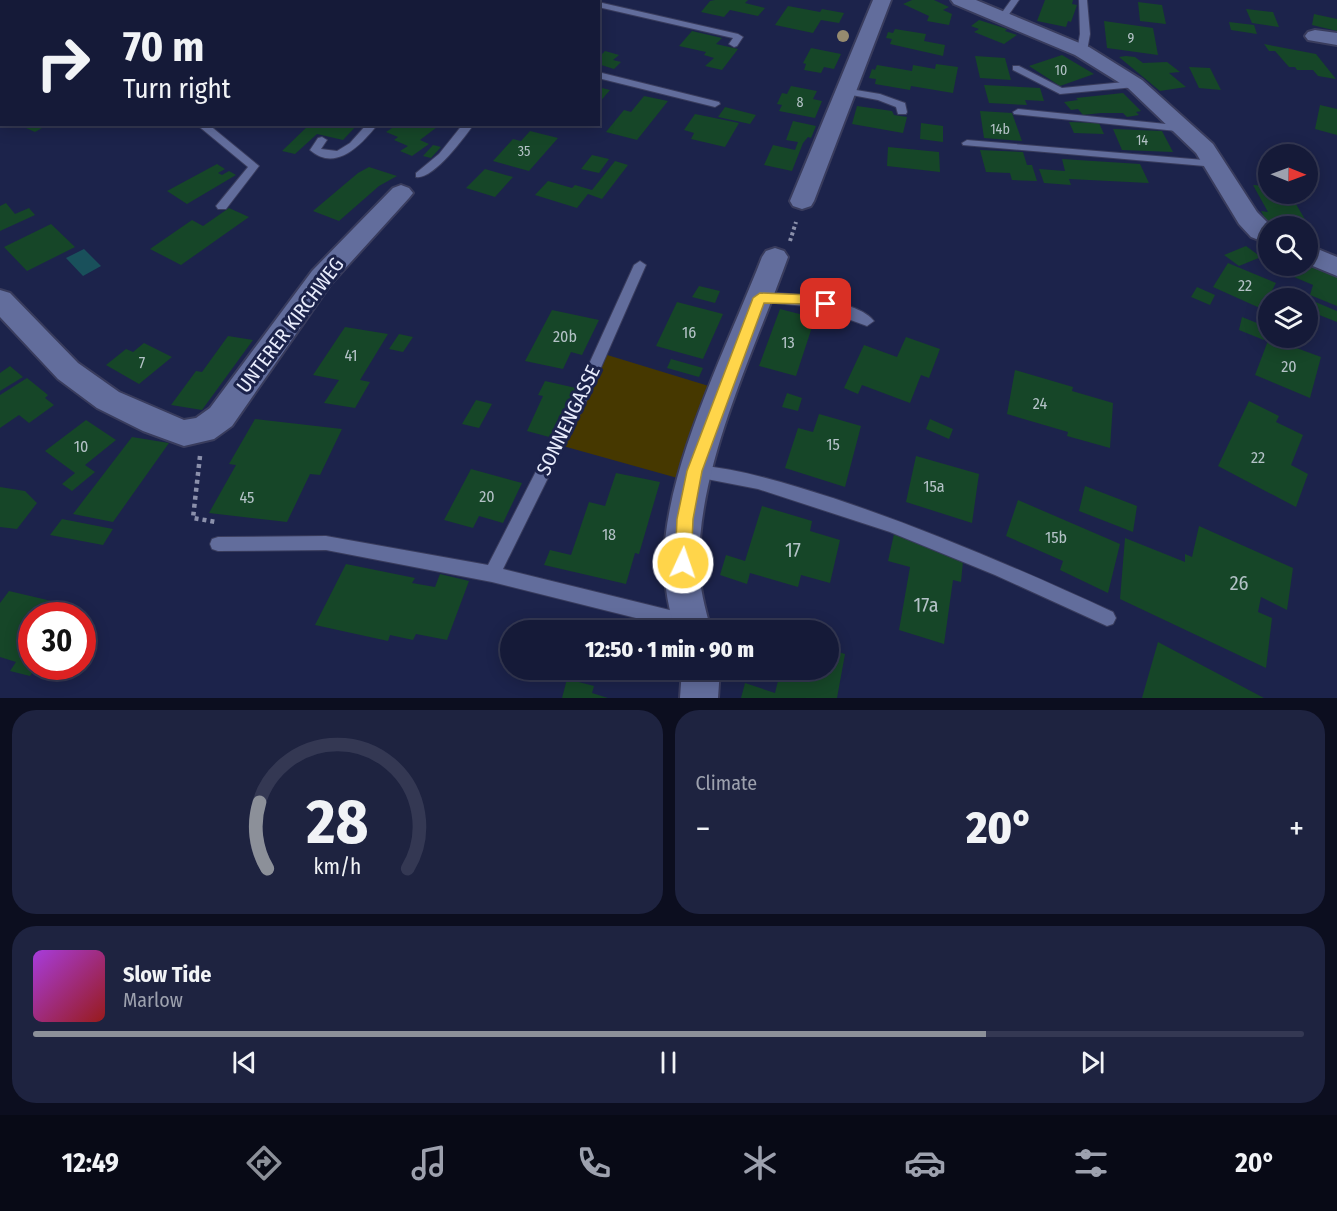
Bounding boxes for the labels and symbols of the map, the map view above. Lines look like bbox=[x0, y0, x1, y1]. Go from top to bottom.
house number: 9 bbox=[1128, 30, 1135, 47]
house number: 10 bbox=[1055, 62, 1067, 79]
house number: 8 bbox=[797, 94, 804, 111]
house number: 14b bbox=[990, 121, 1010, 138]
house number: 14 bbox=[1136, 132, 1148, 149]
house number: 35 bbox=[518, 143, 530, 160]
north arrow bbox=[1258, 144, 1318, 204]
street label: UNTERER KIRCHWEG bbox=[231, 253, 349, 397]
house number: 22 bbox=[1238, 276, 1252, 295]
pin bbox=[800, 278, 851, 329]
house number: 16 bbox=[682, 323, 696, 342]
house number: 20b bbox=[553, 327, 577, 346]
house number: 13 bbox=[781, 333, 795, 352]
house number: 41 bbox=[344, 346, 358, 365]
house number: 7 bbox=[139, 353, 146, 372]
house number: 20 bbox=[1281, 357, 1297, 376]
street label: SONNENGASSE bbox=[531, 361, 605, 479]
house number: 24 bbox=[1033, 394, 1047, 413]
house number: 15 bbox=[826, 435, 840, 454]
house number: 10 bbox=[74, 437, 88, 456]
house number: 22 bbox=[1251, 448, 1265, 467]
house number: 15a bbox=[923, 477, 945, 496]
house number: 20 bbox=[479, 487, 495, 506]
house number: 45 bbox=[240, 488, 254, 507]
house number: 18 bbox=[602, 525, 616, 544]
house number: 15b bbox=[1045, 528, 1067, 547]
position arrow bbox=[651, 531, 715, 595]
house number: 17 bbox=[785, 538, 801, 562]
house number: 26 bbox=[1230, 571, 1248, 595]
house number: 17a bbox=[913, 593, 939, 617]
speed limit sign: 30 bbox=[18, 602, 96, 680]

